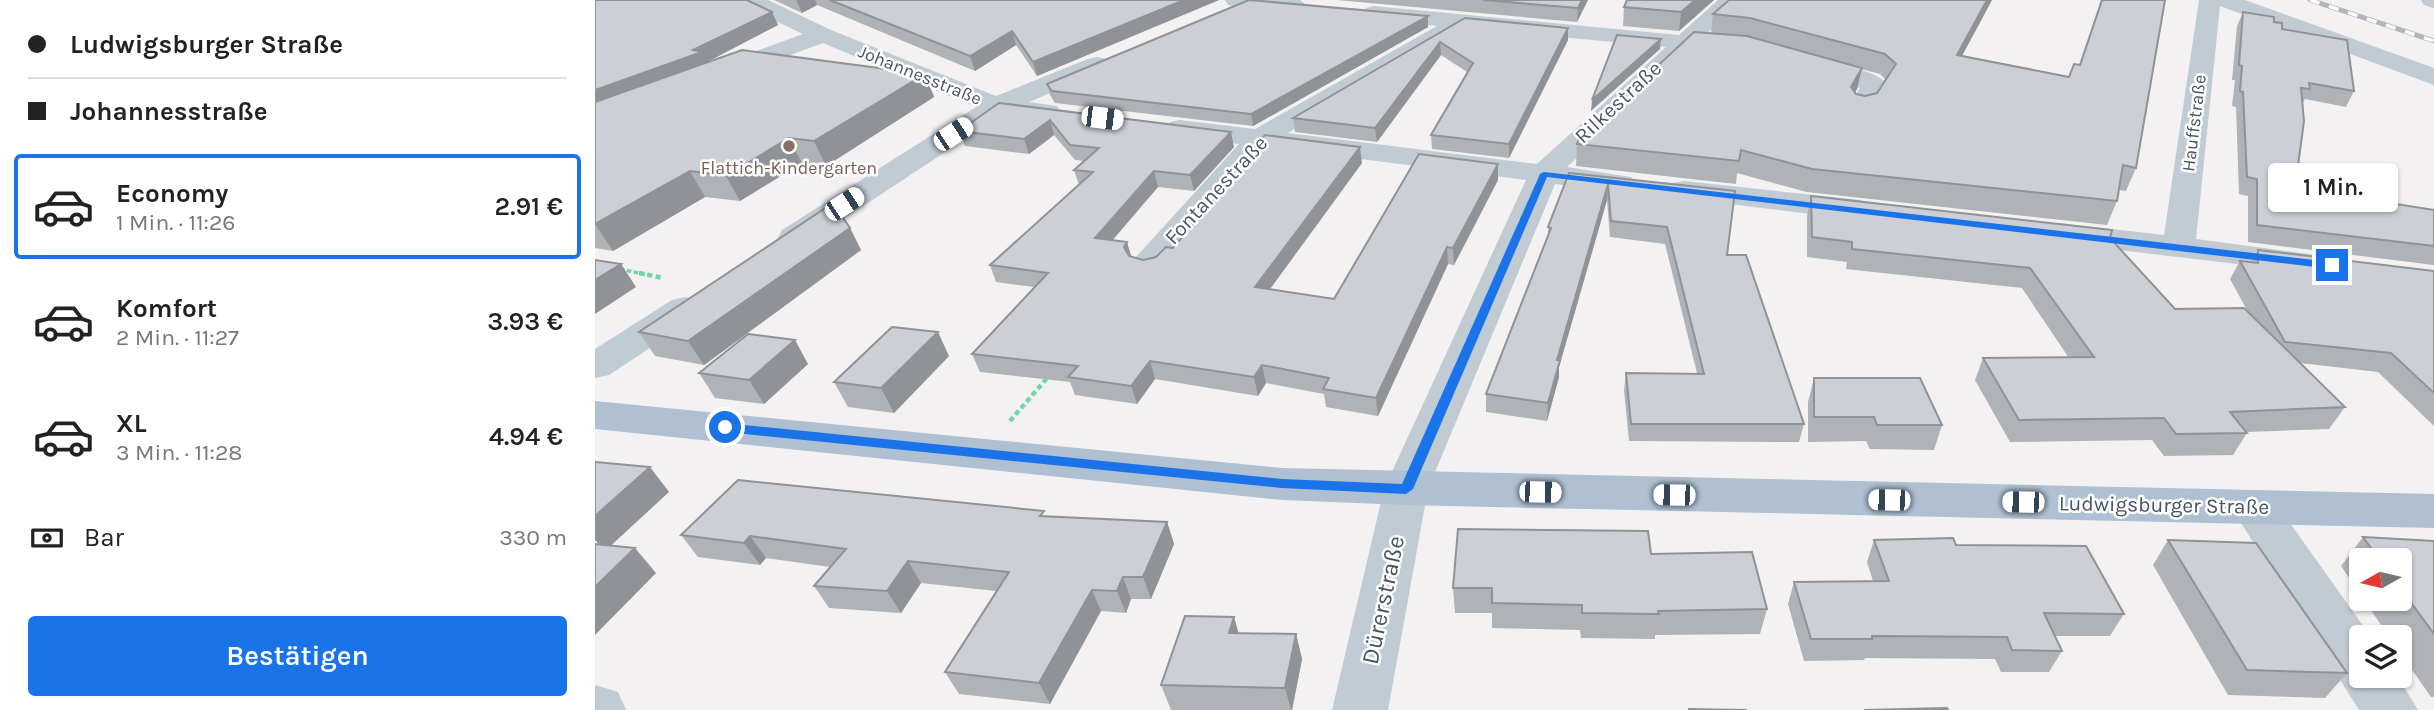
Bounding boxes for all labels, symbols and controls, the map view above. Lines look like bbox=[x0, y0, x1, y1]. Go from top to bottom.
text: Ludwigsburger Straße bbox=[70, 29, 343, 60]
street label: Johannesstraße bbox=[855, 40, 985, 110]
street label: Rilkestraße bbox=[1570, 56, 1666, 148]
street label: Hauffstraße bbox=[2177, 73, 2211, 173]
text: Johannesstraße bbox=[70, 96, 268, 127]
car bbox=[1080, 105, 1125, 131]
car bbox=[930, 114, 977, 154]
street label: Fontanestraße bbox=[1160, 131, 1272, 249]
marker: Flattich-Kindergarten bbox=[781, 138, 797, 154]
place label: Flattich-Kindergarten bbox=[701, 157, 877, 179]
callout: 1 Min. bbox=[2267, 163, 2397, 212]
text: 1 Min. bbox=[2303, 174, 2363, 201]
icon: car bbox=[32, 175, 95, 238]
text: Economy bbox=[116, 178, 228, 209]
car bbox=[821, 184, 868, 224]
text: 2.91 € bbox=[495, 191, 563, 222]
text: 1 Min. · 11:26 bbox=[116, 209, 235, 236]
route end bbox=[2316, 249, 2348, 281]
icon: car bbox=[32, 290, 95, 353]
text: Komfort bbox=[116, 293, 217, 324]
text: 3.93 € bbox=[487, 306, 563, 337]
text: 2 Min. · 11:27 bbox=[116, 324, 239, 351]
icon: car bbox=[32, 405, 95, 468]
text: XL bbox=[116, 408, 147, 439]
route start bbox=[709, 411, 741, 443]
text: 4.94 € bbox=[489, 421, 563, 452]
text: 3 Min. · 11:28 bbox=[116, 439, 242, 466]
car bbox=[1519, 481, 1562, 503]
car bbox=[1653, 484, 1696, 506]
car bbox=[1868, 489, 1911, 511]
car bbox=[2002, 491, 2045, 513]
street label: Ludwigsburger Straße bbox=[2059, 491, 2269, 519]
icon: cash bbox=[28, 519, 66, 557]
text: Bar bbox=[84, 522, 124, 553]
text: 330 m bbox=[499, 524, 567, 551]
street label: Dürerstraße bbox=[1356, 533, 1410, 667]
north arrow bbox=[2349, 548, 2411, 611]
map controls bbox=[2349, 548, 2412, 688]
button: Bestätigen bbox=[28, 616, 567, 696]
button: layers bbox=[2349, 625, 2412, 688]

